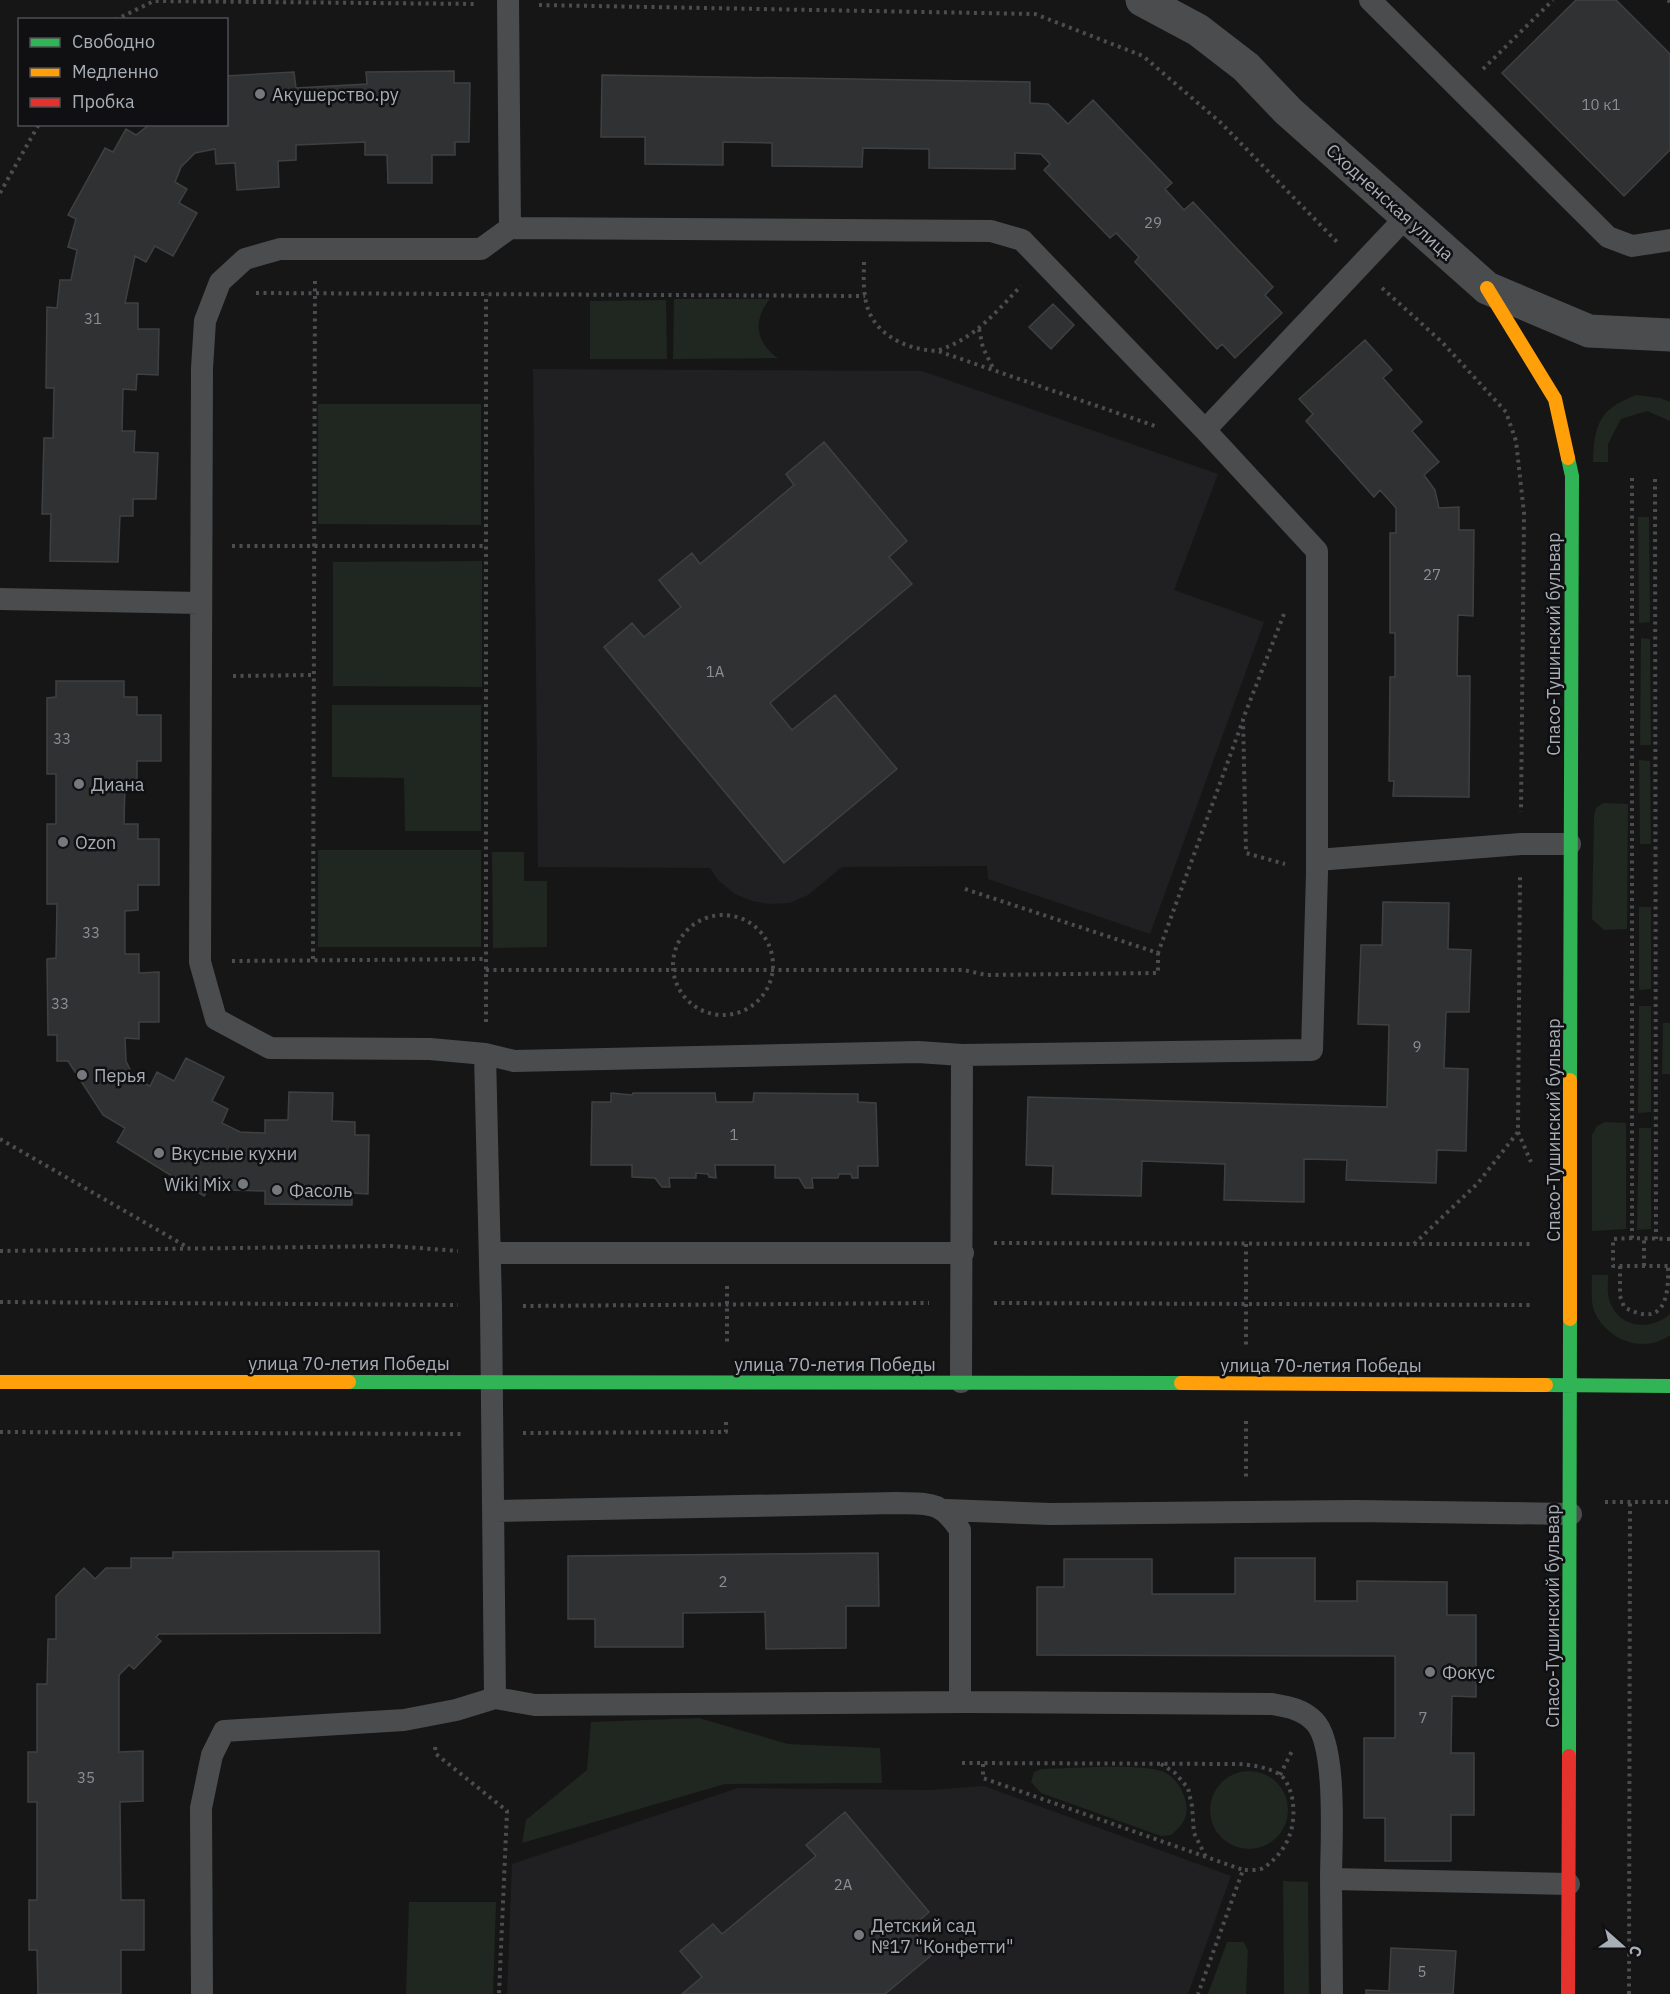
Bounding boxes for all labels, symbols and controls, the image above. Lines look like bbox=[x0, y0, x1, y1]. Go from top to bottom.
legend bbox=[18, 18, 228, 126]
text: Свободно bbox=[72, 30, 155, 53]
text: Медленно bbox=[72, 60, 159, 83]
place label: Акушерство.ру bbox=[272, 83, 399, 106]
marker: Акушерство.ру bbox=[253, 87, 267, 101]
text: Пробка bbox=[72, 90, 135, 113]
house number: 10 к1 bbox=[1582, 95, 1620, 114]
street label: Сходненская улица bbox=[1321, 139, 1459, 266]
house number: 29 bbox=[1144, 213, 1162, 232]
house number: 31 bbox=[84, 309, 102, 328]
street label: Спасо-Тушинский бульвар bbox=[1542, 532, 1565, 756]
house number: 27 bbox=[1423, 565, 1441, 584]
house number: 1А bbox=[706, 662, 725, 681]
house number: 33 bbox=[53, 729, 71, 748]
place label: Диана bbox=[91, 773, 145, 796]
marker: Диана bbox=[72, 777, 86, 791]
place label: Ozon bbox=[75, 831, 116, 854]
marker: Ozon bbox=[56, 835, 70, 849]
house number: 33 bbox=[82, 923, 100, 942]
house number: 33 bbox=[51, 994, 69, 1013]
street label: Спасо-Тушинский бульвар bbox=[1542, 1018, 1565, 1242]
house number: 9 bbox=[1412, 1037, 1422, 1056]
place label: Перья bbox=[94, 1064, 146, 1087]
marker: Перья bbox=[75, 1068, 89, 1082]
house number: 1 bbox=[729, 1125, 739, 1144]
place label: Вкусные кухни bbox=[171, 1142, 297, 1165]
marker: Вкусные кухни bbox=[152, 1146, 166, 1160]
place label: Wiki Mix bbox=[164, 1173, 231, 1196]
marker: Wiki Mix bbox=[236, 1177, 250, 1191]
place label: Фасоль bbox=[289, 1179, 352, 1202]
marker: Фасоль bbox=[270, 1183, 284, 1197]
street label: улица 70-летия Победы bbox=[248, 1352, 450, 1375]
street label: улица 70-летия Победы bbox=[734, 1353, 936, 1376]
street label: улица 70-летия Победы bbox=[1220, 1354, 1422, 1377]
street label: Спасо-Тушинский бульвар bbox=[1541, 1504, 1564, 1728]
house number: 2 bbox=[718, 1572, 728, 1591]
place label: Фокус bbox=[1442, 1661, 1495, 1684]
marker: Фокус bbox=[1423, 1665, 1437, 1679]
house number: 7 bbox=[1418, 1708, 1428, 1727]
house number: 35 bbox=[77, 1768, 95, 1787]
house number: 2А bbox=[834, 1875, 853, 1894]
place label: Детский сад №17 "Конфетти" bbox=[871, 1914, 1014, 1958]
north arrow bbox=[1592, 1916, 1652, 1976]
marker: Детский сад №17 "Конфетти" bbox=[852, 1928, 866, 1942]
text: С bbox=[1625, 1943, 1647, 1960]
house number: 5 bbox=[1417, 1962, 1427, 1981]

